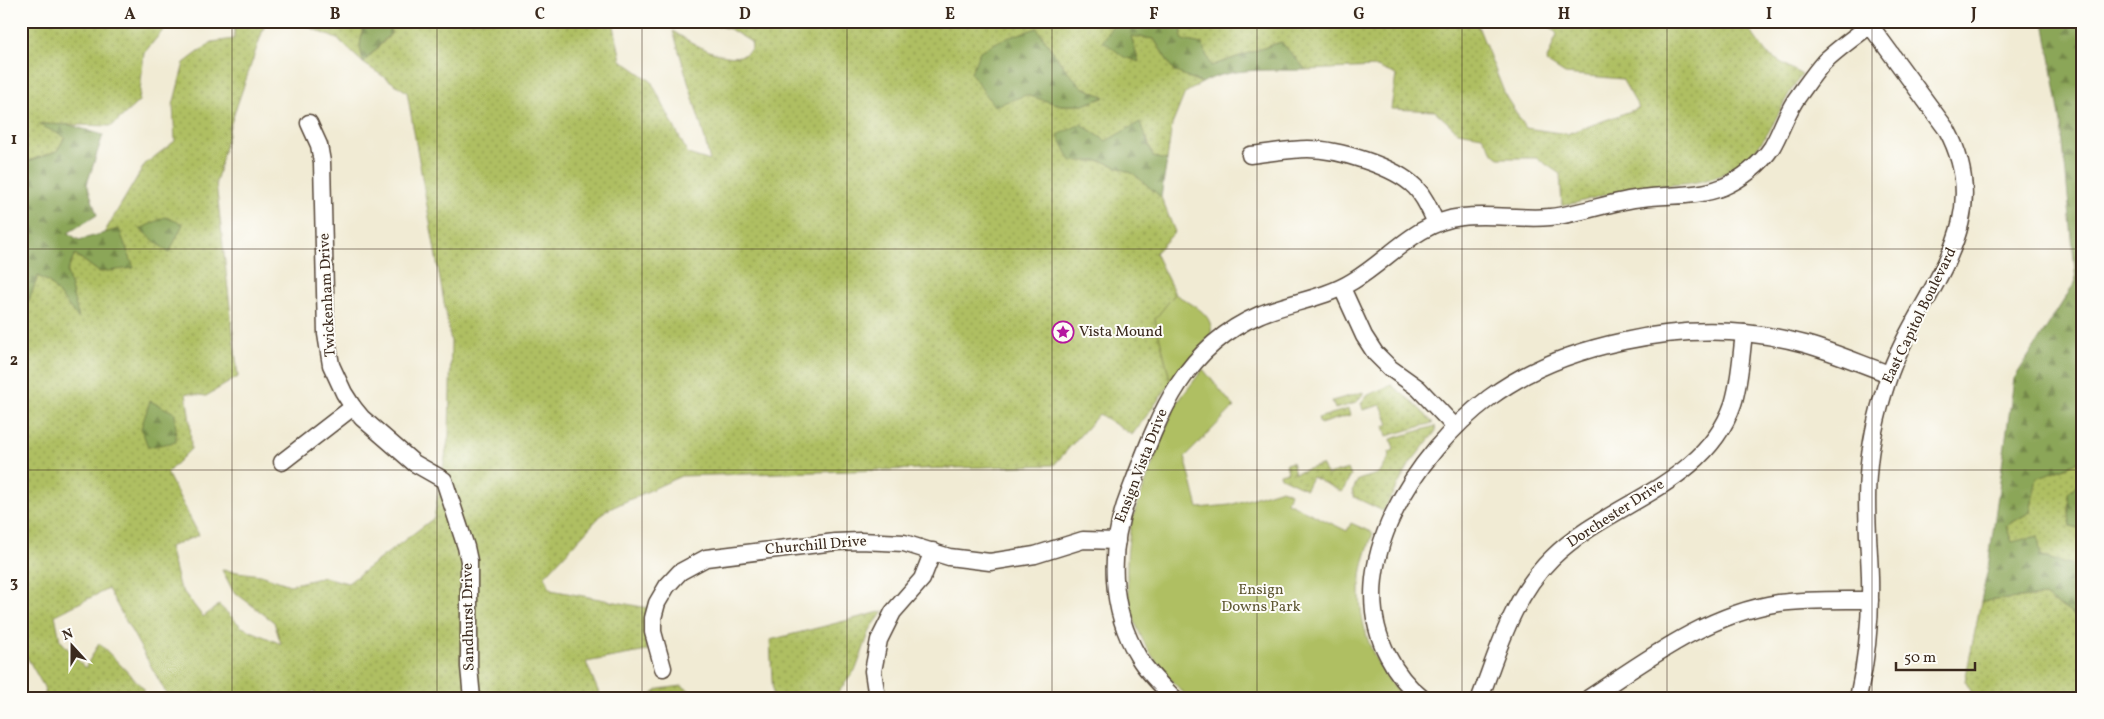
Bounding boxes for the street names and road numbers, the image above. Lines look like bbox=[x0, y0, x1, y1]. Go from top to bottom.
street label: Twickenham Drive bbox=[314, 233, 342, 357]
street label: East Capitol Boulevard bbox=[1878, 244, 1962, 388]
street label: Ensign Vista Drive bbox=[1111, 406, 1173, 526]
street label: Dorchester Drive bbox=[1563, 475, 1669, 553]
street label: Churchill Drive bbox=[764, 531, 868, 561]
street label: Sandhurst Drive bbox=[458, 563, 480, 671]

